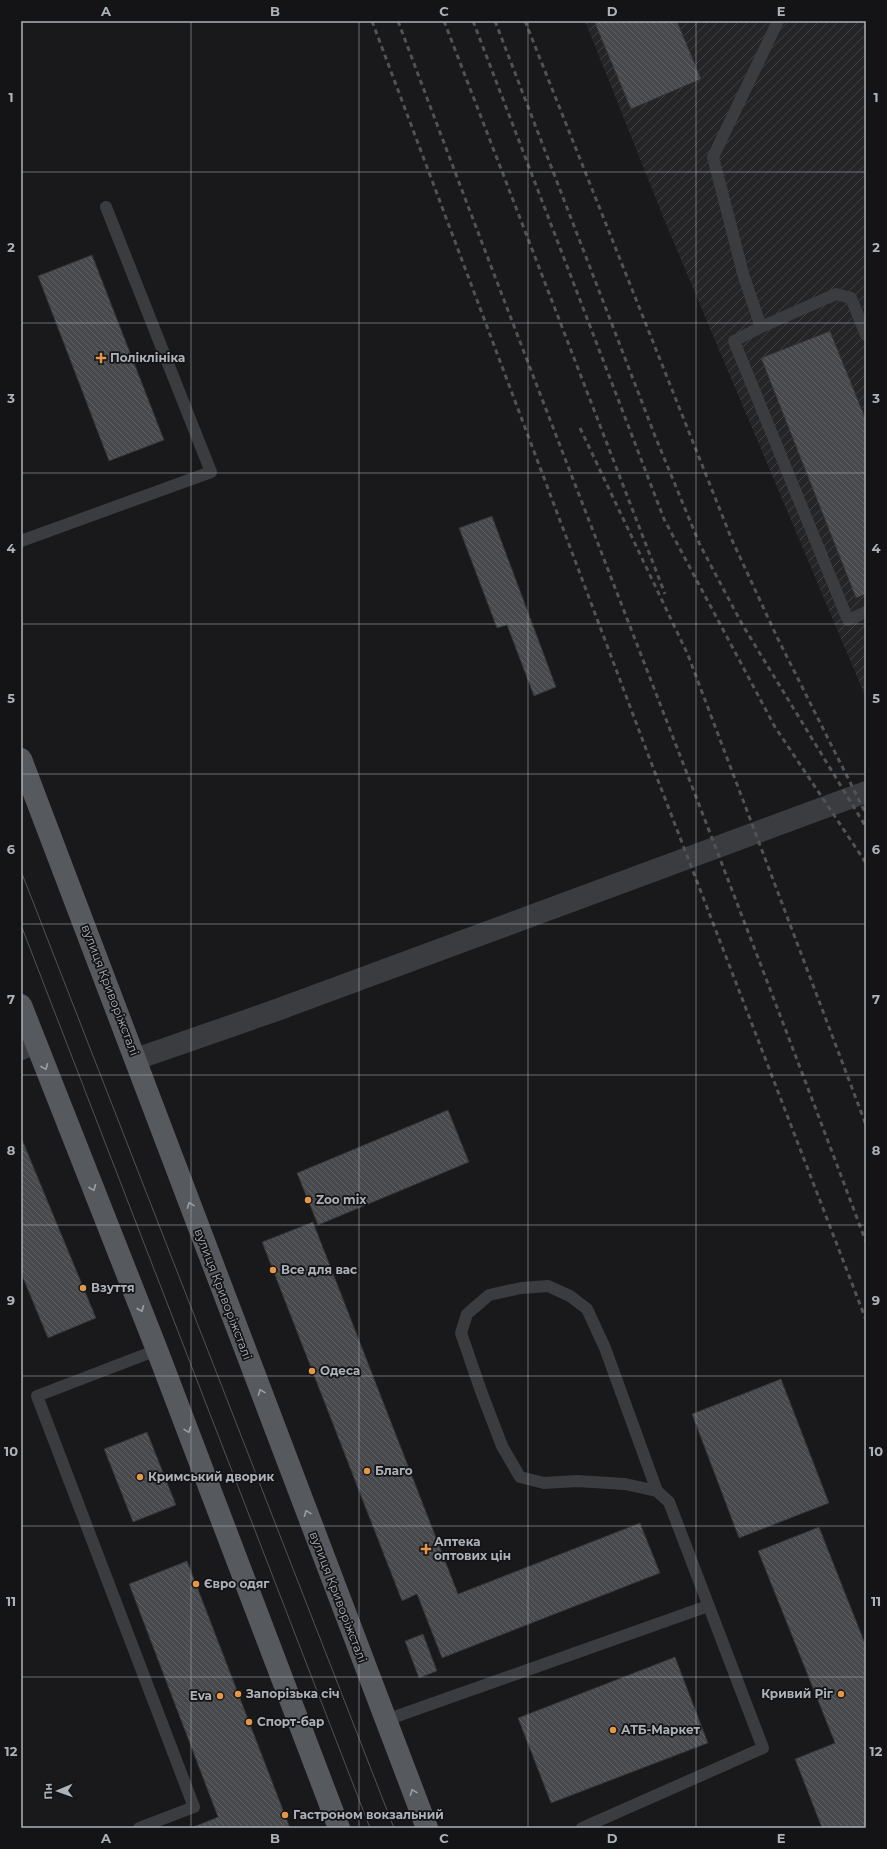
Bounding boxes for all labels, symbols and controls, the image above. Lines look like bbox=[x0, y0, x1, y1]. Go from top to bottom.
text: A bbox=[100, 3, 112, 19]
text: B bbox=[270, 3, 280, 19]
text: C bbox=[439, 3, 449, 19]
text: D bbox=[607, 3, 618, 19]
text: E bbox=[777, 3, 786, 19]
text: 1 bbox=[8, 89, 14, 105]
text: 1 bbox=[873, 89, 879, 105]
text: 2 bbox=[7, 239, 15, 255]
text: 2 bbox=[872, 239, 880, 255]
place label: Поліклініка bbox=[110, 350, 185, 365]
marker: Поліклініка bbox=[95, 352, 107, 364]
text: 3 bbox=[6, 390, 15, 406]
text: 3 bbox=[871, 390, 880, 406]
text: 4 bbox=[7, 540, 16, 556]
text: 4 bbox=[872, 540, 881, 556]
text: 5 bbox=[7, 690, 15, 706]
text: 5 bbox=[872, 690, 880, 706]
text: 6 bbox=[7, 841, 16, 857]
text: 6 bbox=[872, 841, 881, 857]
street label: вулиця Криворіжсталі bbox=[79, 922, 142, 1058]
text: 7 bbox=[7, 991, 15, 1007]
text: 7 bbox=[872, 991, 880, 1007]
one-way arrow bbox=[41, 1064, 49, 1071]
text: 8 bbox=[7, 1142, 16, 1158]
text: 8 bbox=[872, 1142, 881, 1158]
one-way arrow bbox=[88, 1184, 96, 1191]
place label: Zoo mix bbox=[316, 1192, 367, 1207]
marker: Zoo mix bbox=[303, 1195, 313, 1205]
one-way arrow bbox=[186, 1201, 194, 1208]
street label: вулиця Криворіжсталі bbox=[192, 1226, 255, 1362]
place label: Все для вас bbox=[281, 1262, 357, 1277]
marker: Все для вас bbox=[268, 1265, 278, 1275]
place label: Взуття bbox=[91, 1280, 134, 1295]
marker: Взуття bbox=[78, 1283, 88, 1293]
text: 9 bbox=[7, 1292, 15, 1308]
text: 9 bbox=[872, 1292, 880, 1308]
one-way arrow bbox=[136, 1305, 144, 1312]
place label: Одеса bbox=[320, 1363, 360, 1378]
marker: Одеса bbox=[307, 1366, 317, 1376]
one-way arrow bbox=[257, 1388, 265, 1395]
one-way arrow bbox=[183, 1427, 191, 1434]
text: 10 bbox=[4, 1443, 18, 1459]
text: 10 bbox=[869, 1443, 883, 1459]
place label: Благо bbox=[375, 1463, 413, 1478]
marker: Благо bbox=[362, 1466, 372, 1476]
place label: Кримський дворик bbox=[148, 1469, 274, 1484]
marker: Кримський дворик bbox=[135, 1472, 145, 1482]
one-way arrow bbox=[303, 1510, 311, 1517]
street label: вулиця Криворіжсталі bbox=[307, 1529, 370, 1665]
place label: Аптека оптових цін bbox=[434, 1534, 511, 1563]
marker: Аптека оптових цін bbox=[421, 1544, 431, 1554]
place label: Євро одяг bbox=[204, 1576, 270, 1591]
marker: Євро одяг bbox=[191, 1579, 201, 1589]
text: 11 bbox=[6, 1593, 16, 1609]
text: 11 bbox=[871, 1593, 881, 1609]
place label: Запорізька січ bbox=[245, 1686, 340, 1701]
place label: Кривий Ріг bbox=[761, 1686, 834, 1701]
place label: Eva bbox=[190, 1688, 212, 1703]
marker: Запорізька січ bbox=[233, 1689, 243, 1699]
marker: Кривий Ріг bbox=[836, 1689, 846, 1699]
marker: Eva bbox=[215, 1691, 225, 1701]
place label: Спорт-бар bbox=[257, 1714, 324, 1729]
marker: Спорт-бар bbox=[244, 1717, 254, 1727]
place label: АТБ-Маркет bbox=[621, 1722, 700, 1737]
marker: АТБ-Маркет bbox=[608, 1725, 618, 1735]
text: 12 bbox=[5, 1743, 18, 1759]
text: 12 bbox=[870, 1743, 883, 1759]
north arrow bbox=[38, 1771, 78, 1811]
text: Пн bbox=[41, 1783, 55, 1800]
one-way arrow bbox=[410, 1788, 418, 1795]
place label: Гастроном вокзальний bbox=[293, 1807, 444, 1822]
marker: Гастроном вокзальний bbox=[280, 1810, 290, 1820]
text: A bbox=[100, 1830, 112, 1846]
text: B bbox=[270, 1830, 280, 1846]
text: C bbox=[439, 1830, 449, 1846]
text: D bbox=[607, 1830, 618, 1846]
text: E bbox=[777, 1830, 786, 1846]

